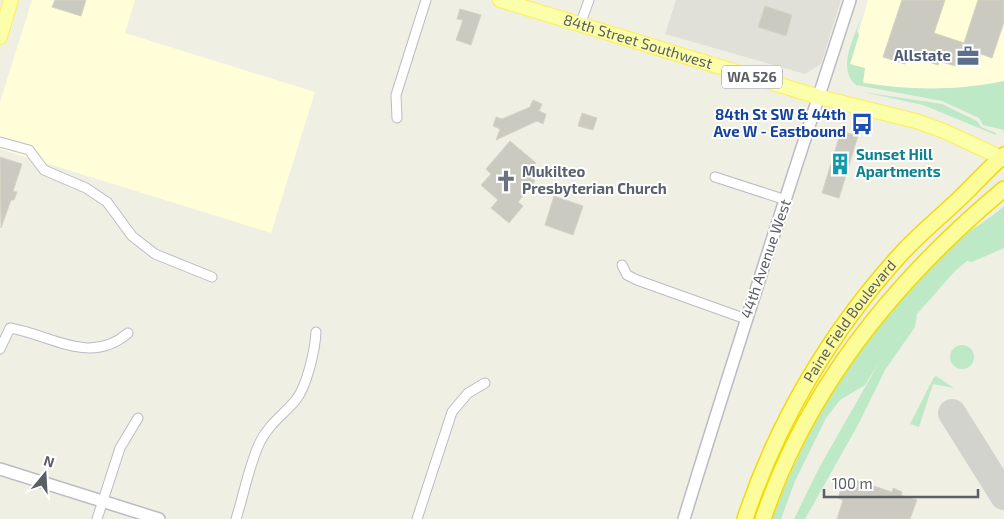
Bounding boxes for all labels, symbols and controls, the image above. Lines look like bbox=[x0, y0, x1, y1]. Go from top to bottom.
street label: 84th Street Southwest bbox=[561, 10, 715, 72]
office icon: Allstate bbox=[955, 43, 981, 69]
place label: Allstate bbox=[894, 46, 951, 64]
road number: WA 526 bbox=[722, 66, 782, 88]
place label: 84th St SW & 44th Ave W - Eastbound bbox=[713, 105, 846, 140]
bus stop icon: 84th St SW & 44th Ave W - Eastbound bbox=[849, 111, 875, 137]
place label: Sunset Hill Apartments bbox=[856, 145, 941, 180]
building icon: Sunset Hill Apartments bbox=[827, 151, 853, 177]
place label: Mukilteo Presbyterian Church bbox=[522, 162, 667, 198]
church icon: Mukilteo Presbyterian Church bbox=[493, 168, 519, 194]
street label: 44th Avenue West bbox=[736, 197, 794, 321]
street label: Paine Field Boulevard bbox=[799, 256, 899, 385]
north arrow bbox=[20, 449, 70, 499]
text: N bbox=[42, 452, 57, 471]
scale bar bbox=[824, 466, 978, 498]
text: 100 m bbox=[832, 474, 873, 492]

